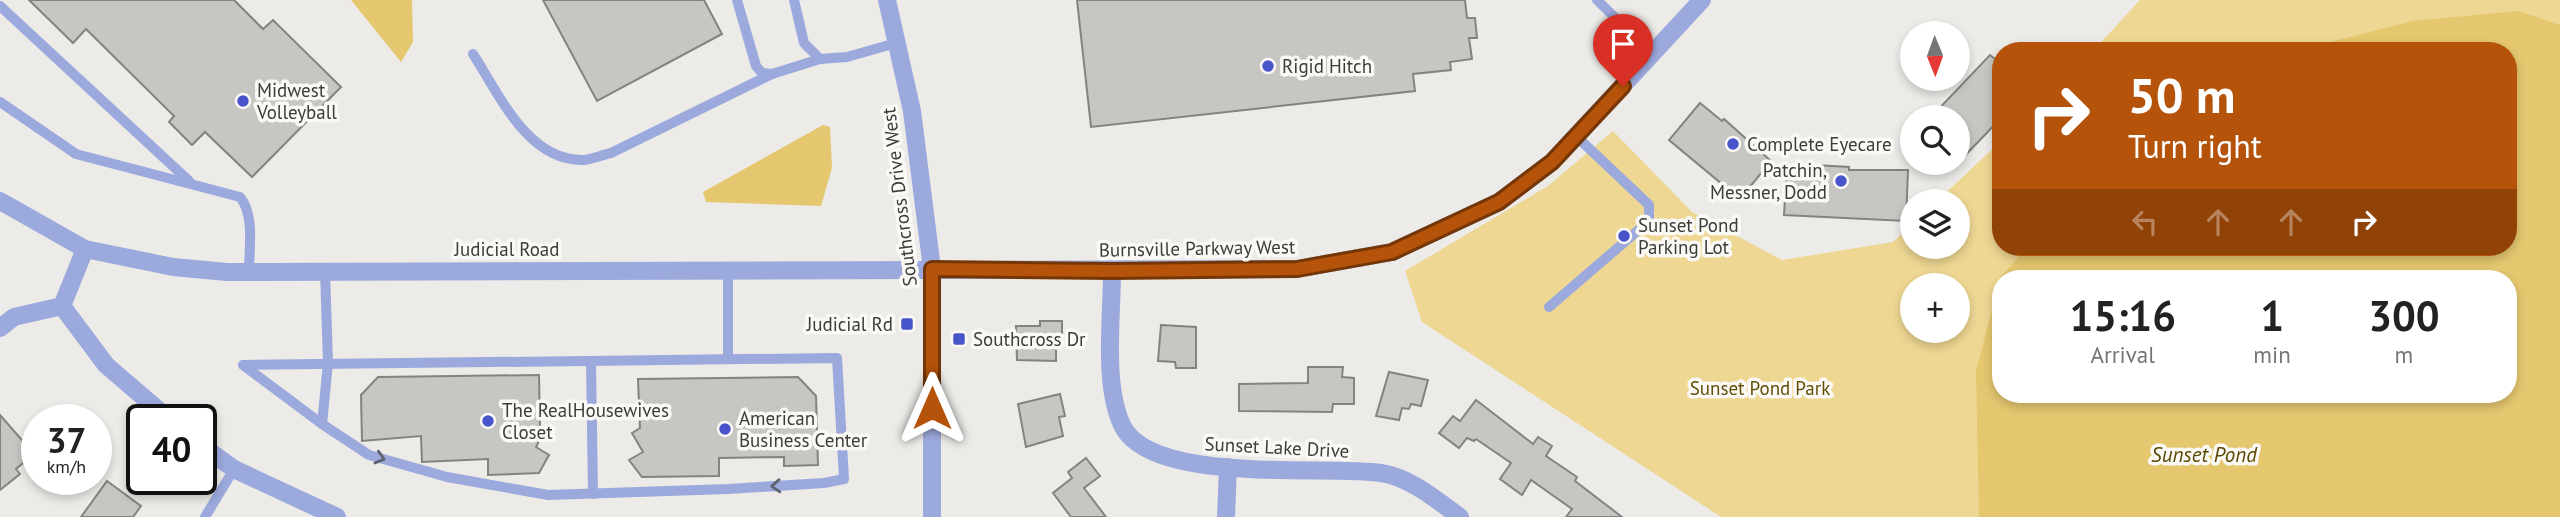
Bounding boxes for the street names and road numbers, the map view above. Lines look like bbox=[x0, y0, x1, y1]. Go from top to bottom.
street label: Southcross Drive West bbox=[876, 106, 922, 288]
street label: Burnsville Parkway West bbox=[1099, 234, 1296, 262]
street label: Judicial Road bbox=[453, 237, 560, 261]
street label: Sunset Lake Drive bbox=[1204, 431, 1350, 463]

